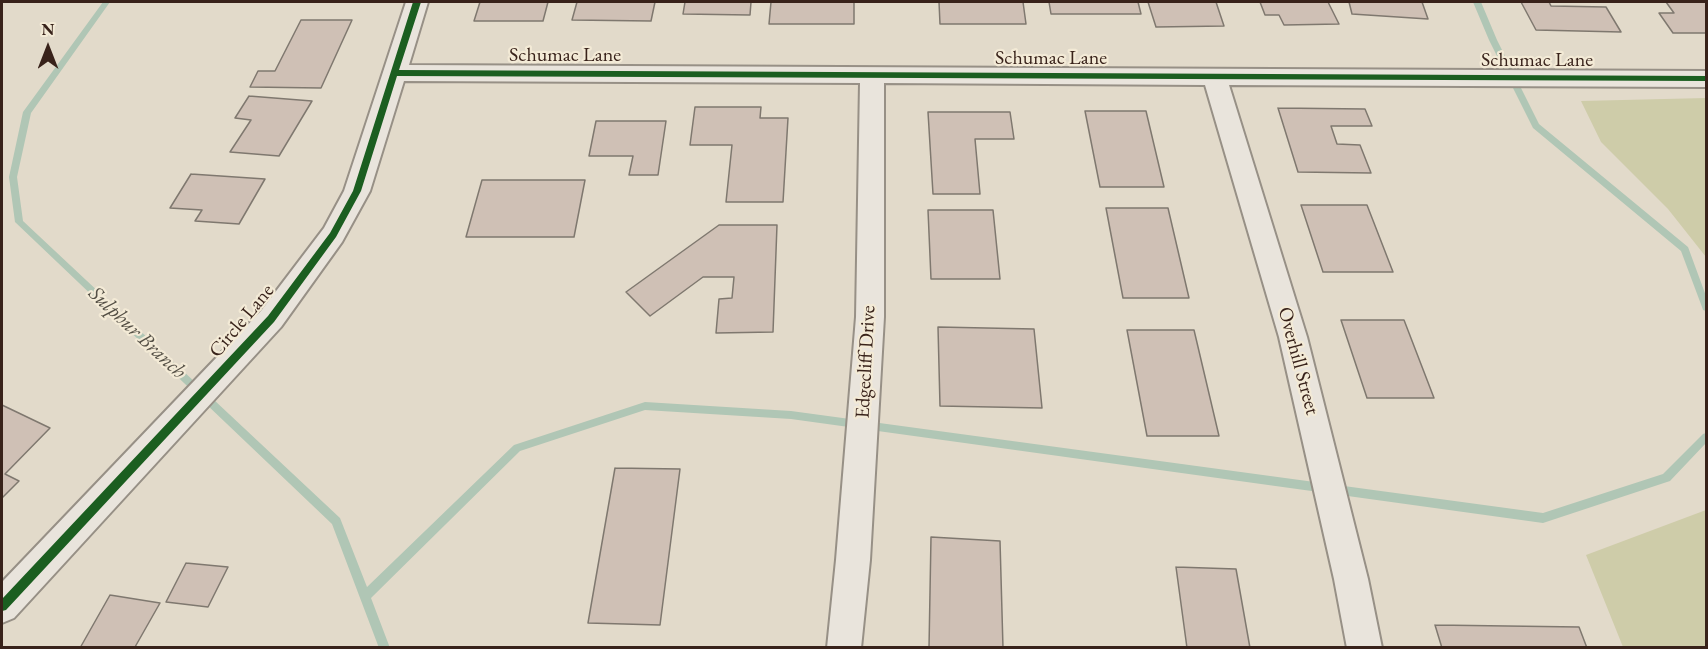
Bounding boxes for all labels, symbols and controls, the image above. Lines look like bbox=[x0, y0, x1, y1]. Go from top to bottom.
north arrow bbox=[18, 18, 78, 78]
text: N bbox=[42, 19, 54, 40]
street label: Schumac Lane bbox=[509, 44, 621, 68]
street label: Schumac Lane bbox=[995, 47, 1107, 71]
street label: Schumac Lane bbox=[1481, 49, 1593, 73]
street label: Circle Lane bbox=[204, 279, 280, 363]
water label: Sulphur Branch bbox=[83, 281, 191, 385]
street label: Overhill Street bbox=[1272, 304, 1324, 418]
street label: Edgecliff Drive bbox=[851, 305, 881, 419]

